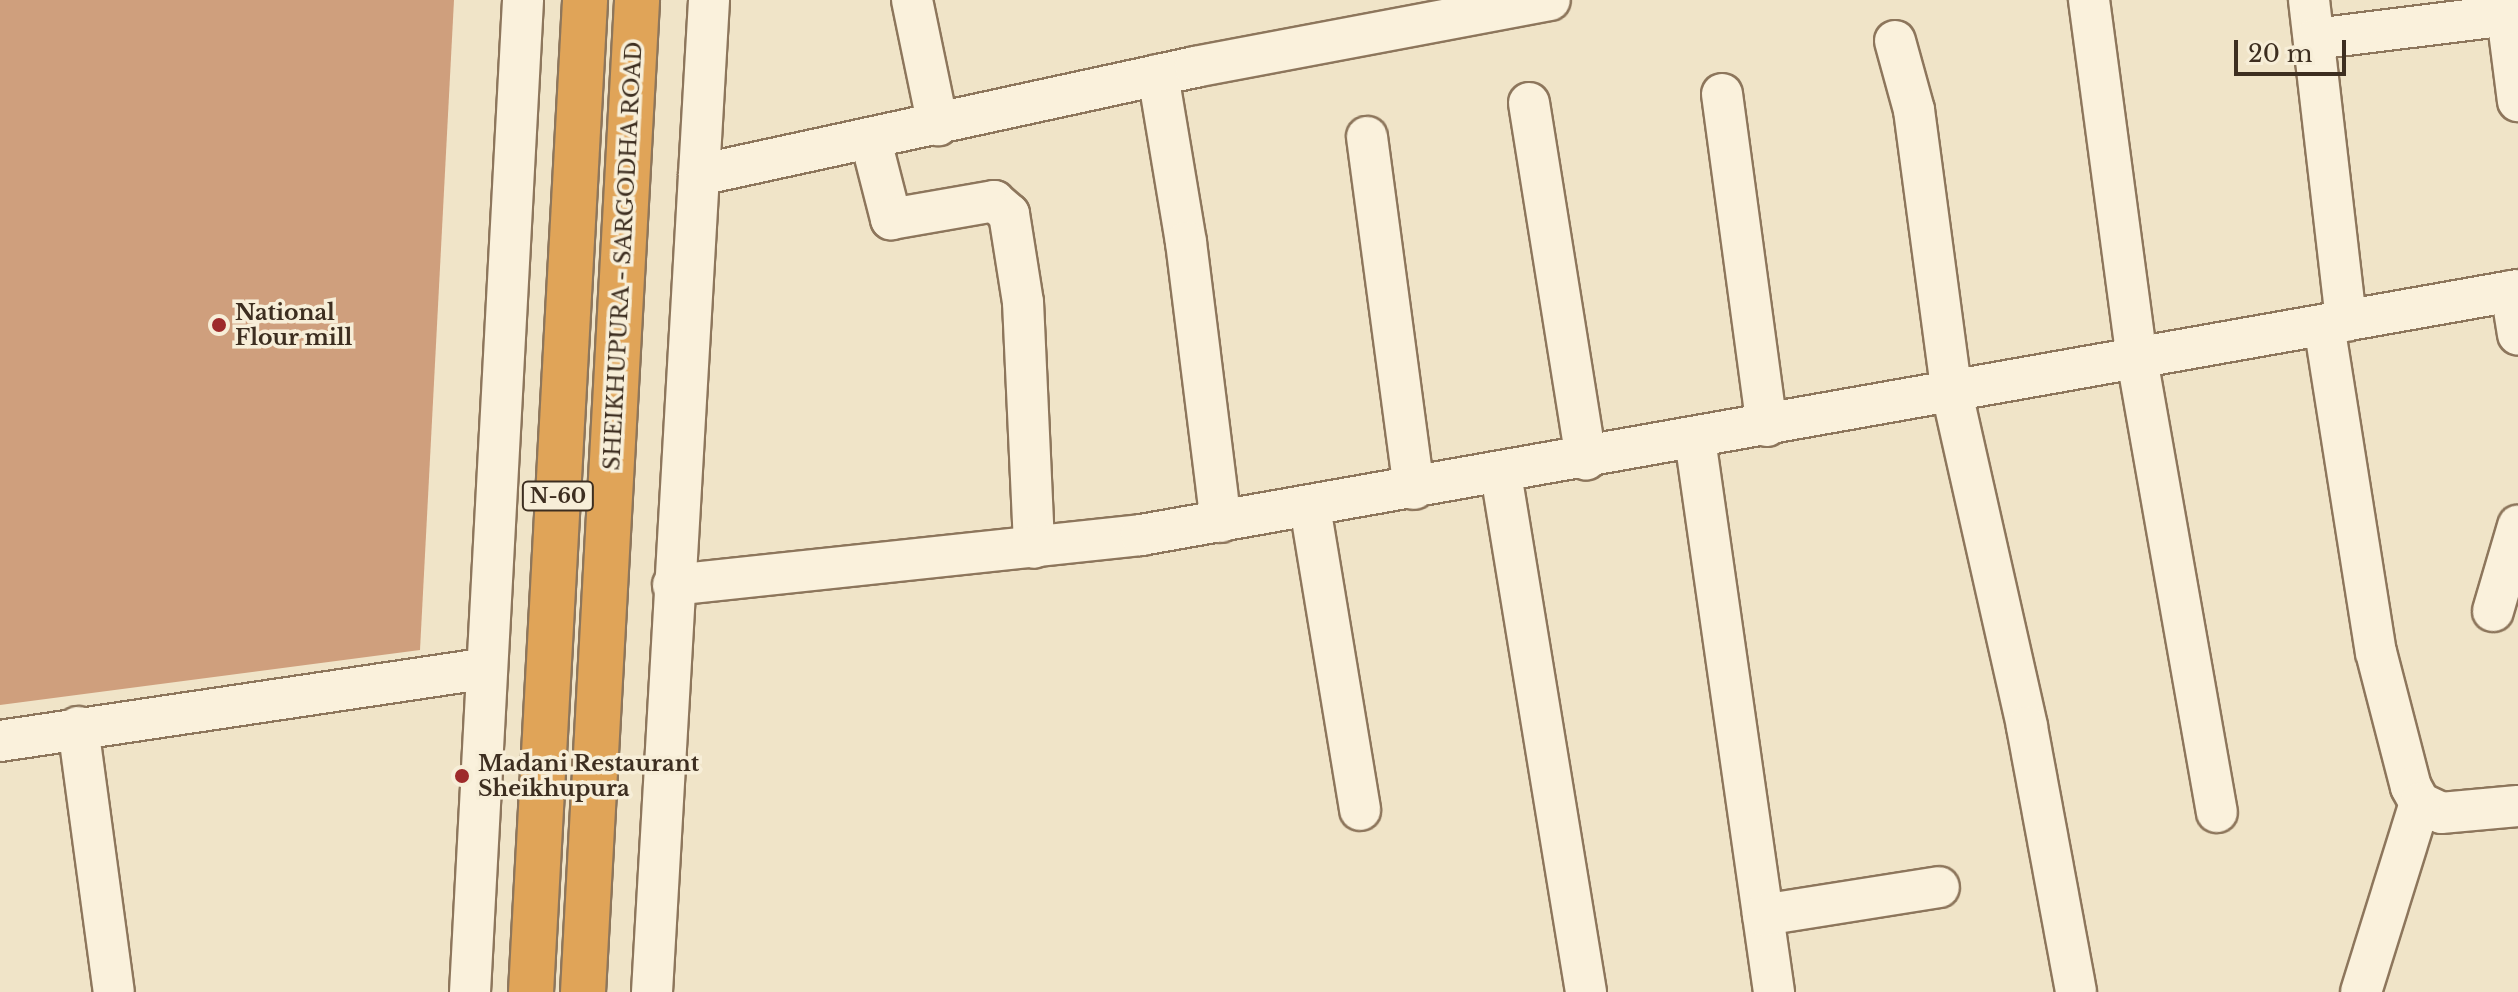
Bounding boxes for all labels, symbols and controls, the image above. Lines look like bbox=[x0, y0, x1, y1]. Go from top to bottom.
scale bar bbox=[2238, 24, 2350, 74]
text: 20 m bbox=[2248, 39, 2313, 68]
street label: SHEIKHUPURA - SARGODHA ROAD bbox=[599, 40, 647, 472]
place label: National Flour mill bbox=[235, 299, 353, 350]
marker: National Flour mill bbox=[210, 316, 228, 334]
road number: N-60 bbox=[520, 480, 596, 512]
place label: Madani Restaurant Sheikhupura bbox=[478, 750, 699, 802]
marker: Madani Restaurant Sheikhupura bbox=[453, 767, 471, 785]

